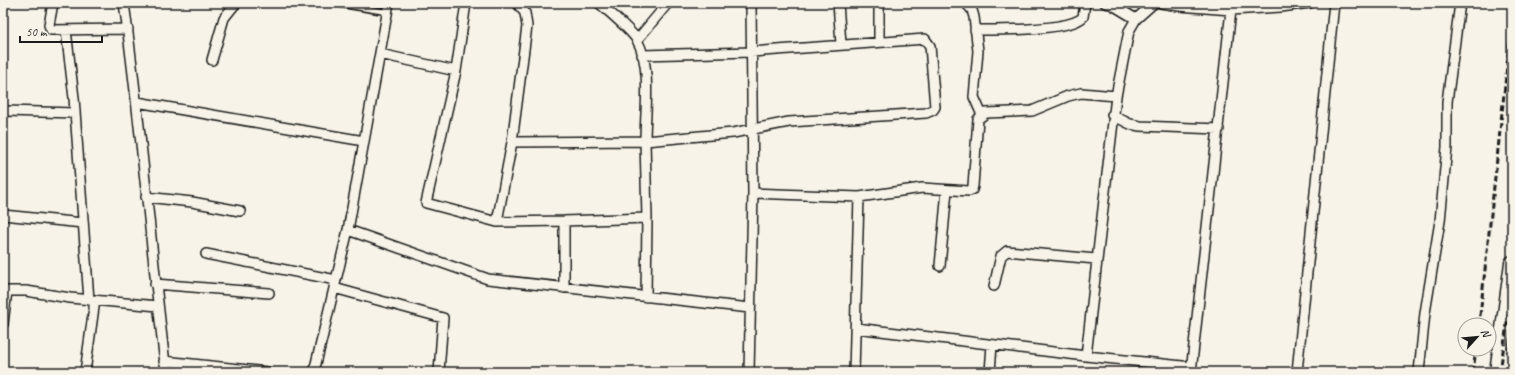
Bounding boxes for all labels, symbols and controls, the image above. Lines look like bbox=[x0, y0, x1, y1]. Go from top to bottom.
scale bar bbox=[20, 18, 102, 44]
text: 50 m bbox=[26, 24, 48, 40]
north arrow bbox=[1457, 317, 1497, 357]
text: N bbox=[1478, 326, 1495, 341]

